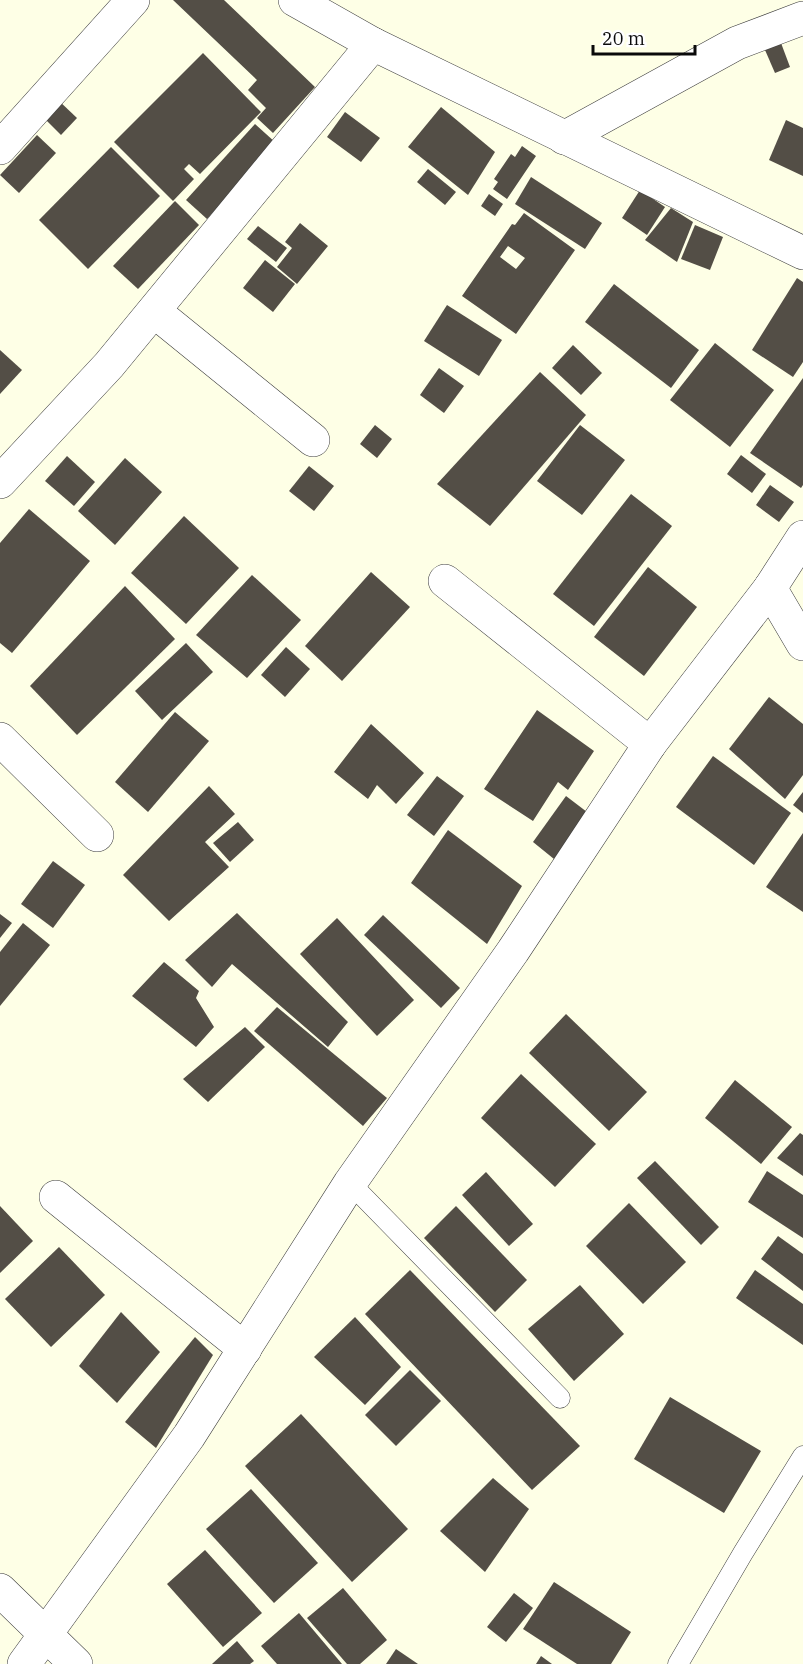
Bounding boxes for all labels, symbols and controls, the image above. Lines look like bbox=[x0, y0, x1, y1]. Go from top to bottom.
scale bar bbox=[593, 18, 695, 56]
text: 20 m bbox=[602, 27, 645, 50]

